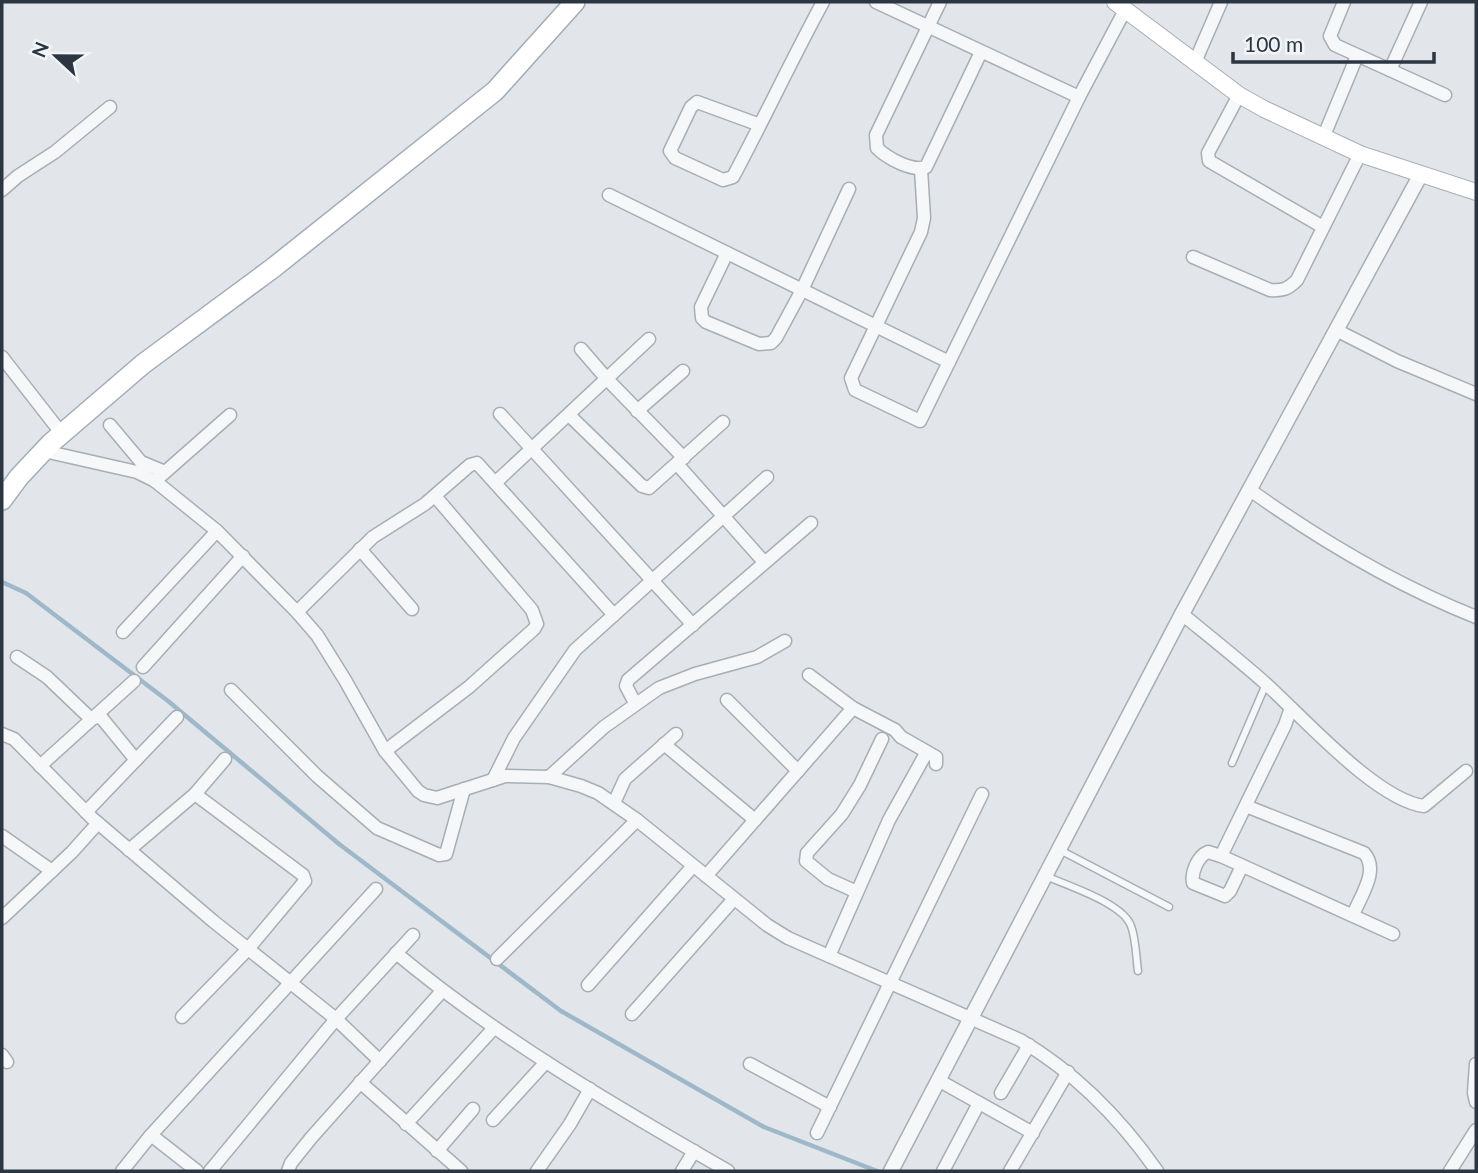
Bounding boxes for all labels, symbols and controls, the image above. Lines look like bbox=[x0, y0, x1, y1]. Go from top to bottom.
north arrow bbox=[21, 21, 91, 91]
scale bar bbox=[1233, 21, 1434, 65]
text: 100 m bbox=[1244, 31, 1303, 56]
text: N bbox=[26, 38, 53, 61]

